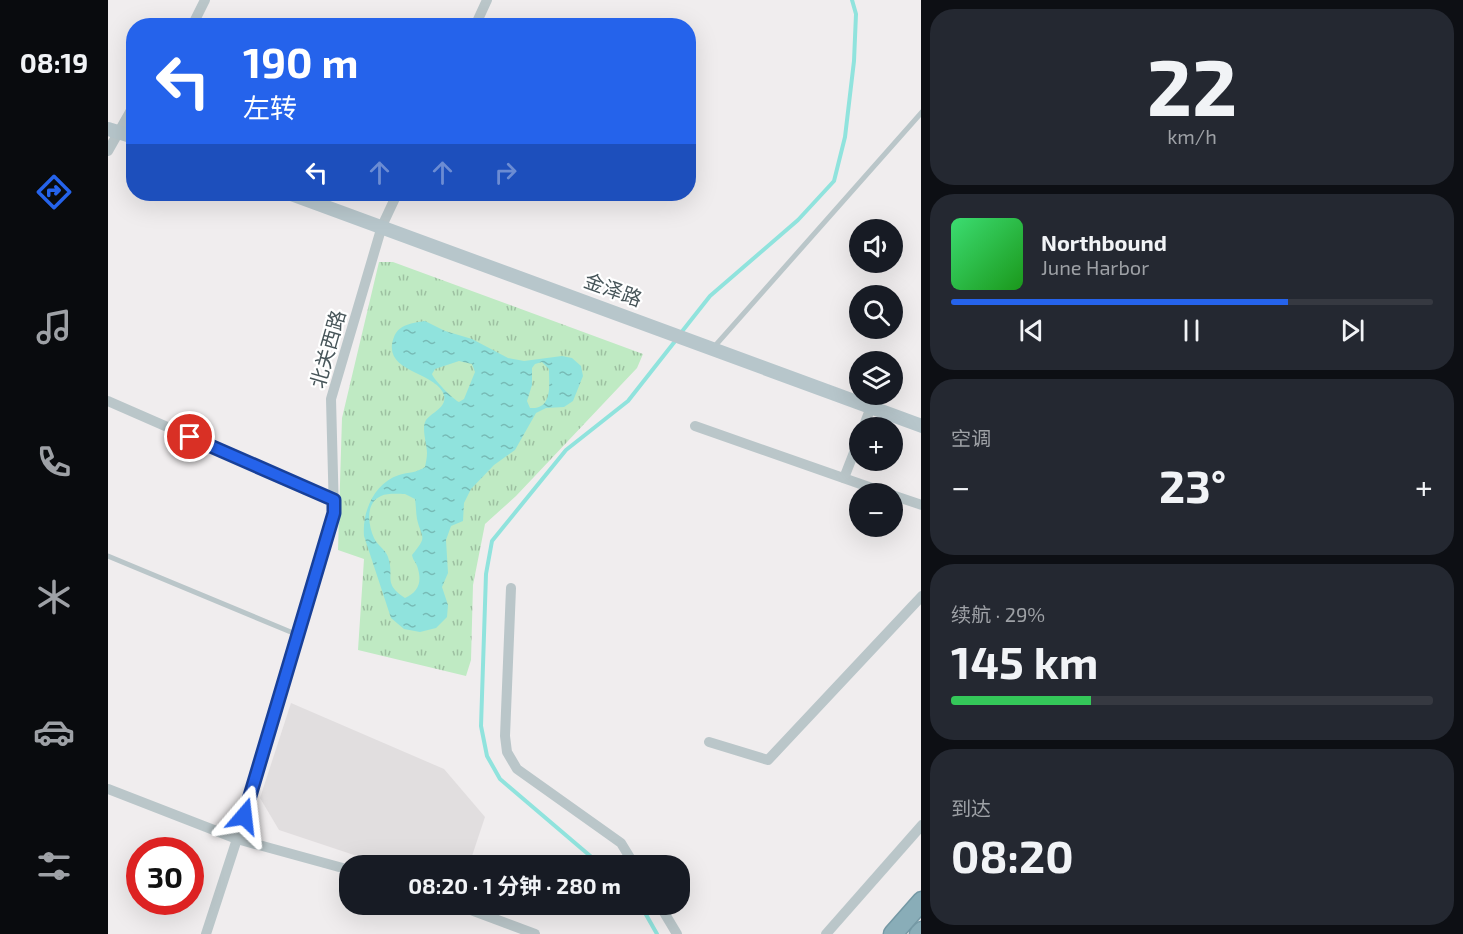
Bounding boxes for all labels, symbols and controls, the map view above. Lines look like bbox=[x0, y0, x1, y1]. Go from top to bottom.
text: 190 m bbox=[243, 36, 359, 86]
text: 22 bbox=[1147, 38, 1237, 132]
icon: left bbox=[144, 42, 222, 120]
text: 08:19 bbox=[20, 46, 88, 78]
text: 左转 bbox=[243, 91, 297, 123]
text: km/h bbox=[1167, 124, 1217, 148]
icon: left bbox=[300, 156, 333, 189]
icon: ahead bbox=[363, 156, 396, 189]
icon: ahead bbox=[426, 156, 459, 189]
icon: right bbox=[489, 156, 522, 189]
icon: directions bbox=[33, 171, 75, 213]
map controls bbox=[849, 219, 903, 537]
button: sound bbox=[849, 219, 903, 273]
text: Northbound bbox=[1041, 229, 1167, 255]
text: June Harbor bbox=[1041, 255, 1149, 279]
street label: 金泽路 bbox=[581, 268, 646, 311]
button: search bbox=[849, 285, 903, 339]
icon: music bbox=[33, 306, 75, 348]
street label: 北关西路 bbox=[304, 307, 350, 390]
icon: previous bbox=[1015, 314, 1048, 347]
icon: pause bbox=[1175, 314, 1208, 347]
icon: next bbox=[1336, 314, 1369, 347]
button: layers bbox=[849, 351, 903, 405]
pin bbox=[164, 411, 215, 462]
button: + bbox=[849, 417, 903, 471]
icon: arrive bbox=[173, 420, 206, 453]
text: 空调 bbox=[951, 426, 991, 450]
icon: phone bbox=[33, 441, 75, 483]
text: 23° bbox=[1159, 458, 1226, 512]
text: − bbox=[951, 466, 970, 506]
text: + bbox=[1415, 466, 1433, 506]
button: − bbox=[849, 483, 903, 537]
icon: climate bbox=[33, 576, 75, 618]
text: 续航 · 29% bbox=[951, 602, 1045, 626]
text: 145 km bbox=[951, 634, 1098, 688]
icon: car bbox=[33, 711, 75, 753]
position arrow bbox=[212, 784, 276, 848]
text: 到达 bbox=[951, 796, 991, 820]
text: 08:20 bbox=[951, 828, 1074, 882]
speed limit sign: 30 bbox=[126, 837, 204, 915]
icon: filters bbox=[33, 845, 75, 887]
text: 08:20 · 1 分钟 · 280 m bbox=[408, 872, 621, 898]

